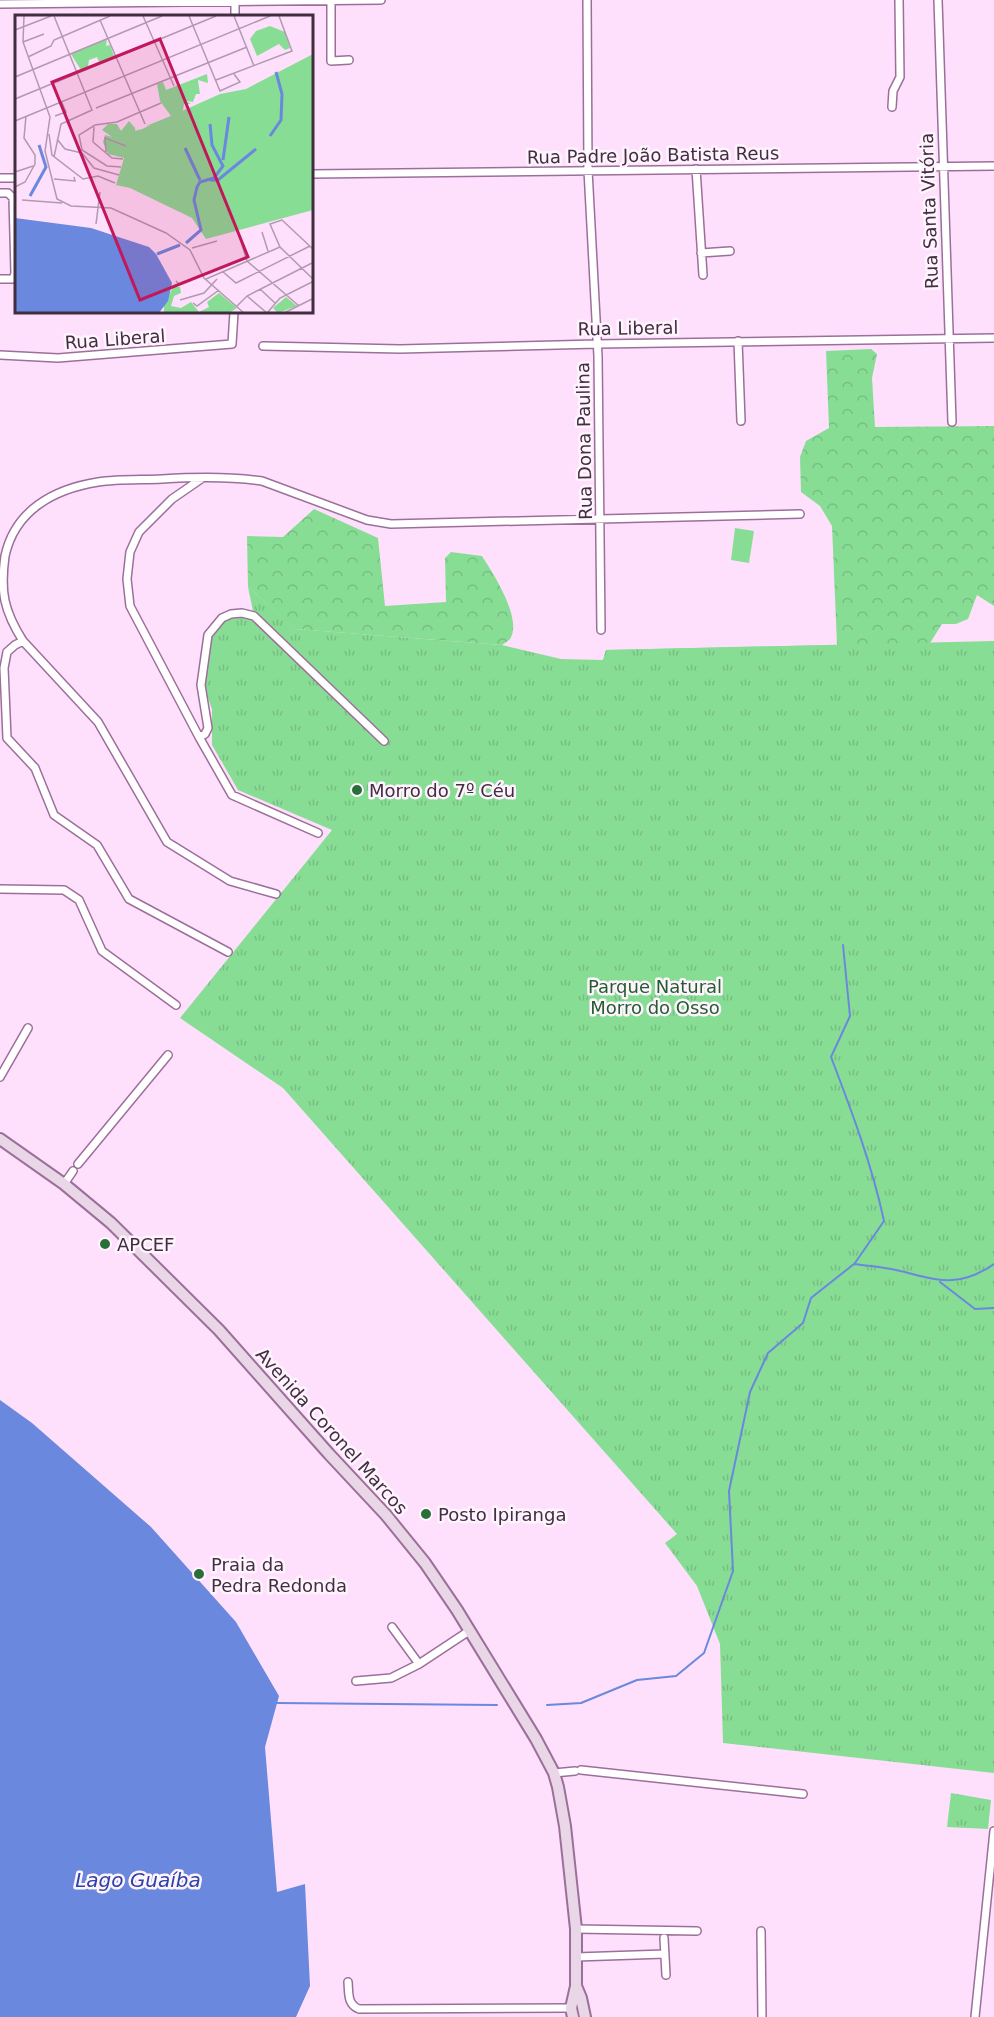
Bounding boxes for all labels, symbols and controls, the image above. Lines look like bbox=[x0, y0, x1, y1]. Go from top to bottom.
inset map bbox=[15, 15, 314, 314]
street label: Rua Santa Vitória bbox=[916, 133, 942, 289]
street label: Rua Padre João Batista Reus bbox=[527, 142, 779, 168]
street label: Rua Liberal bbox=[577, 317, 679, 339]
street label: Rua Liberal bbox=[64, 325, 166, 353]
street label: Rua Dona Paulina bbox=[572, 362, 596, 520]
place label: Morro do 7º Céu bbox=[369, 780, 515, 801]
marker: Morro do 7º Céu bbox=[350, 783, 364, 797]
park label: Parque Natural Morro do Osso bbox=[588, 976, 722, 1018]
place label: APCEF bbox=[117, 1234, 174, 1255]
marker: APCEF bbox=[98, 1237, 112, 1251]
street label: Avenida Coronel Marcos bbox=[252, 1344, 412, 1518]
place label: Posto Ipiranga bbox=[438, 1504, 566, 1525]
marker: Posto Ipiranga bbox=[419, 1507, 433, 1521]
place label: Praia da Pedra Redonda bbox=[211, 1554, 347, 1596]
marker: Praia da Pedra Redonda bbox=[192, 1567, 206, 1581]
water label: Lago Guaíba bbox=[75, 1868, 201, 1892]

